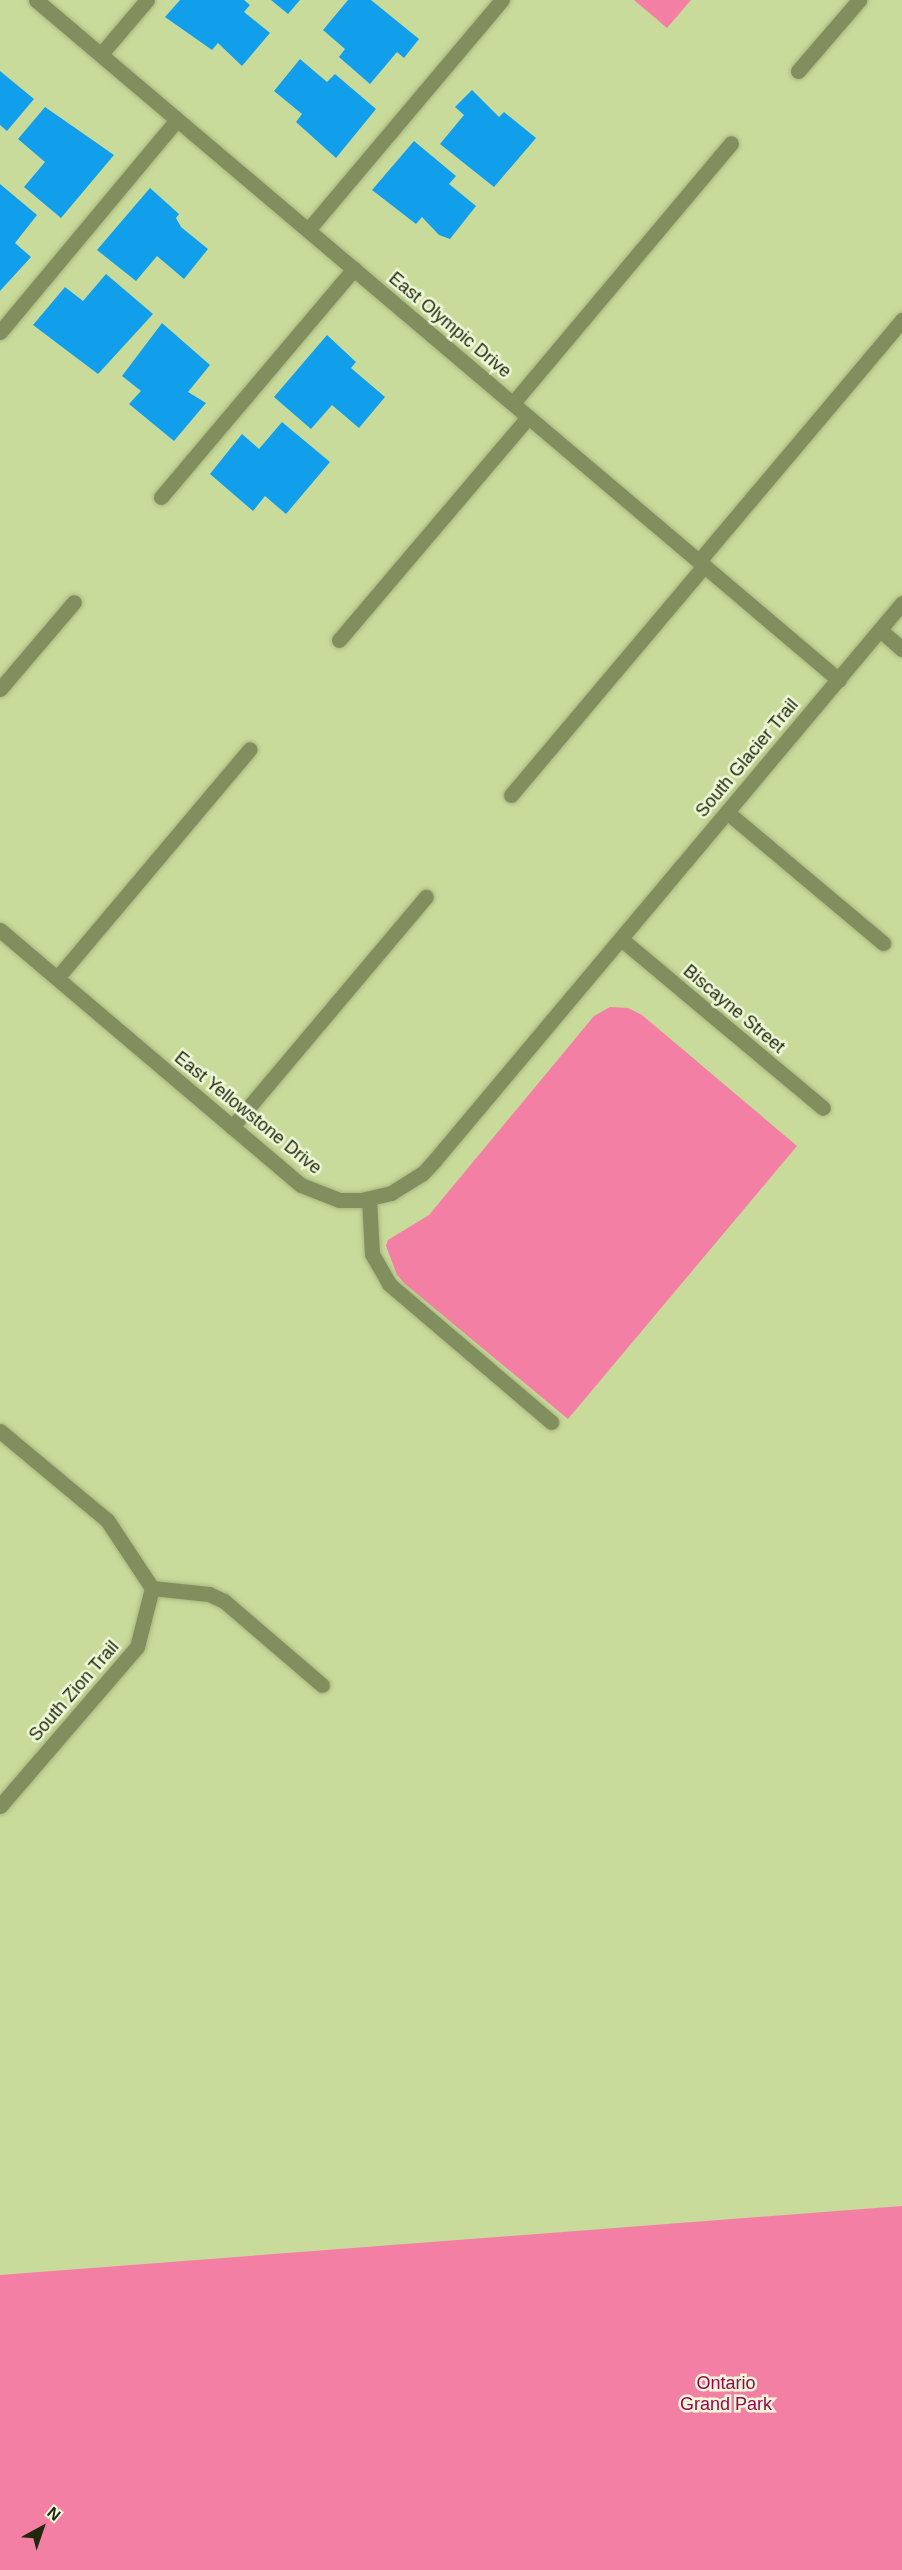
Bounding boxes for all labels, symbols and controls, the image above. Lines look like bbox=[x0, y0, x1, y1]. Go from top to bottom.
street label: East Olympic Drive bbox=[384, 268, 516, 382]
street label: South Glacier Trail bbox=[691, 694, 803, 822]
street label: Biscayne Street bbox=[679, 960, 789, 1058]
street label: East Yellowstone Drive bbox=[170, 1047, 326, 1179]
street label: South Zion Trail bbox=[24, 1636, 124, 1746]
park label: Ontario Grand Park bbox=[680, 2373, 772, 2416]
north arrow bbox=[12, 2498, 72, 2558]
text: N bbox=[44, 2504, 64, 2524]

